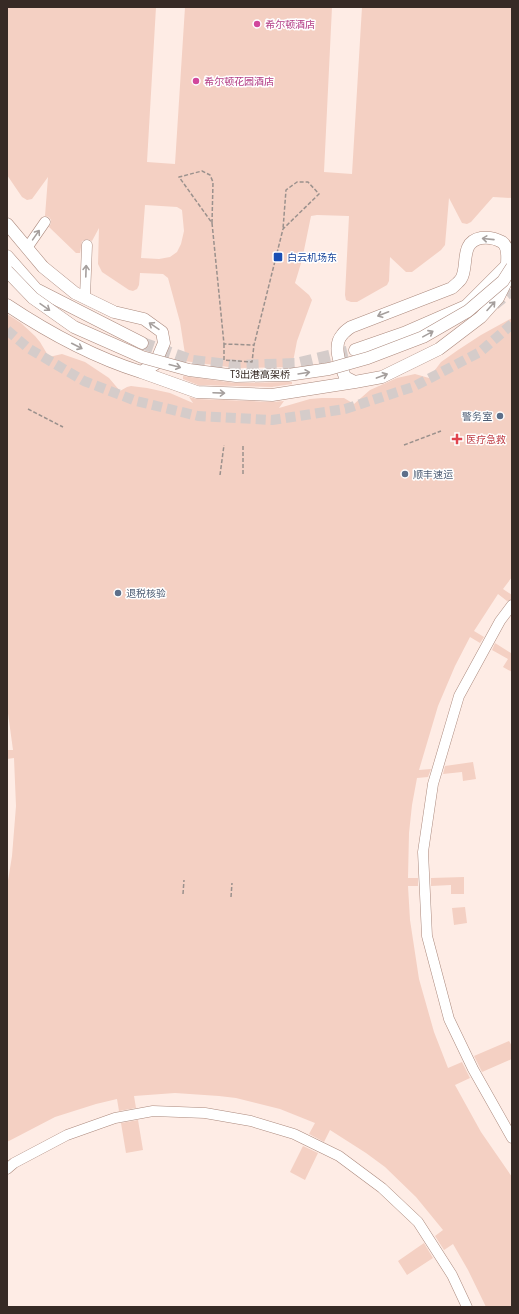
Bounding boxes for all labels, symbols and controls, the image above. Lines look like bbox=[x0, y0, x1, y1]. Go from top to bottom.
marker: 希尔顿酒店 bbox=[252, 19, 262, 29]
place label: 希尔顿酒店 bbox=[265, 19, 315, 30]
marker: 希尔顿花园酒店 bbox=[191, 76, 201, 86]
place label: 希尔顿花园酒店 bbox=[204, 76, 274, 87]
one-way arrow bbox=[32, 229, 40, 240]
one-way arrow bbox=[482, 235, 495, 242]
marker: 白云机场东 bbox=[272, 251, 284, 263]
place label: 白云机场东 bbox=[287, 252, 337, 263]
one-way arrow bbox=[82, 265, 89, 278]
one-way arrow bbox=[486, 301, 496, 311]
one-way arrow bbox=[39, 303, 50, 311]
one-way arrow bbox=[377, 311, 389, 319]
one-way arrow bbox=[149, 322, 160, 330]
one-way arrow bbox=[422, 329, 434, 337]
one-way arrow bbox=[71, 343, 83, 350]
one-way arrow bbox=[169, 363, 182, 370]
street label: T3出港高架桥 bbox=[230, 369, 290, 380]
one-way arrow bbox=[297, 369, 310, 377]
one-way arrow bbox=[376, 371, 388, 379]
one-way arrow bbox=[212, 389, 225, 396]
place label: 警务室 bbox=[462, 411, 492, 422]
marker: 警务室 bbox=[495, 411, 505, 421]
marker: 医疗急救 bbox=[451, 433, 463, 445]
place label: 医疗急救 bbox=[466, 434, 506, 445]
marker: 顺丰速运 bbox=[400, 469, 410, 479]
place label: 顺丰速运 bbox=[413, 469, 453, 480]
marker: 退税核验 bbox=[113, 588, 123, 598]
place label: 退税核验 bbox=[126, 588, 166, 599]

